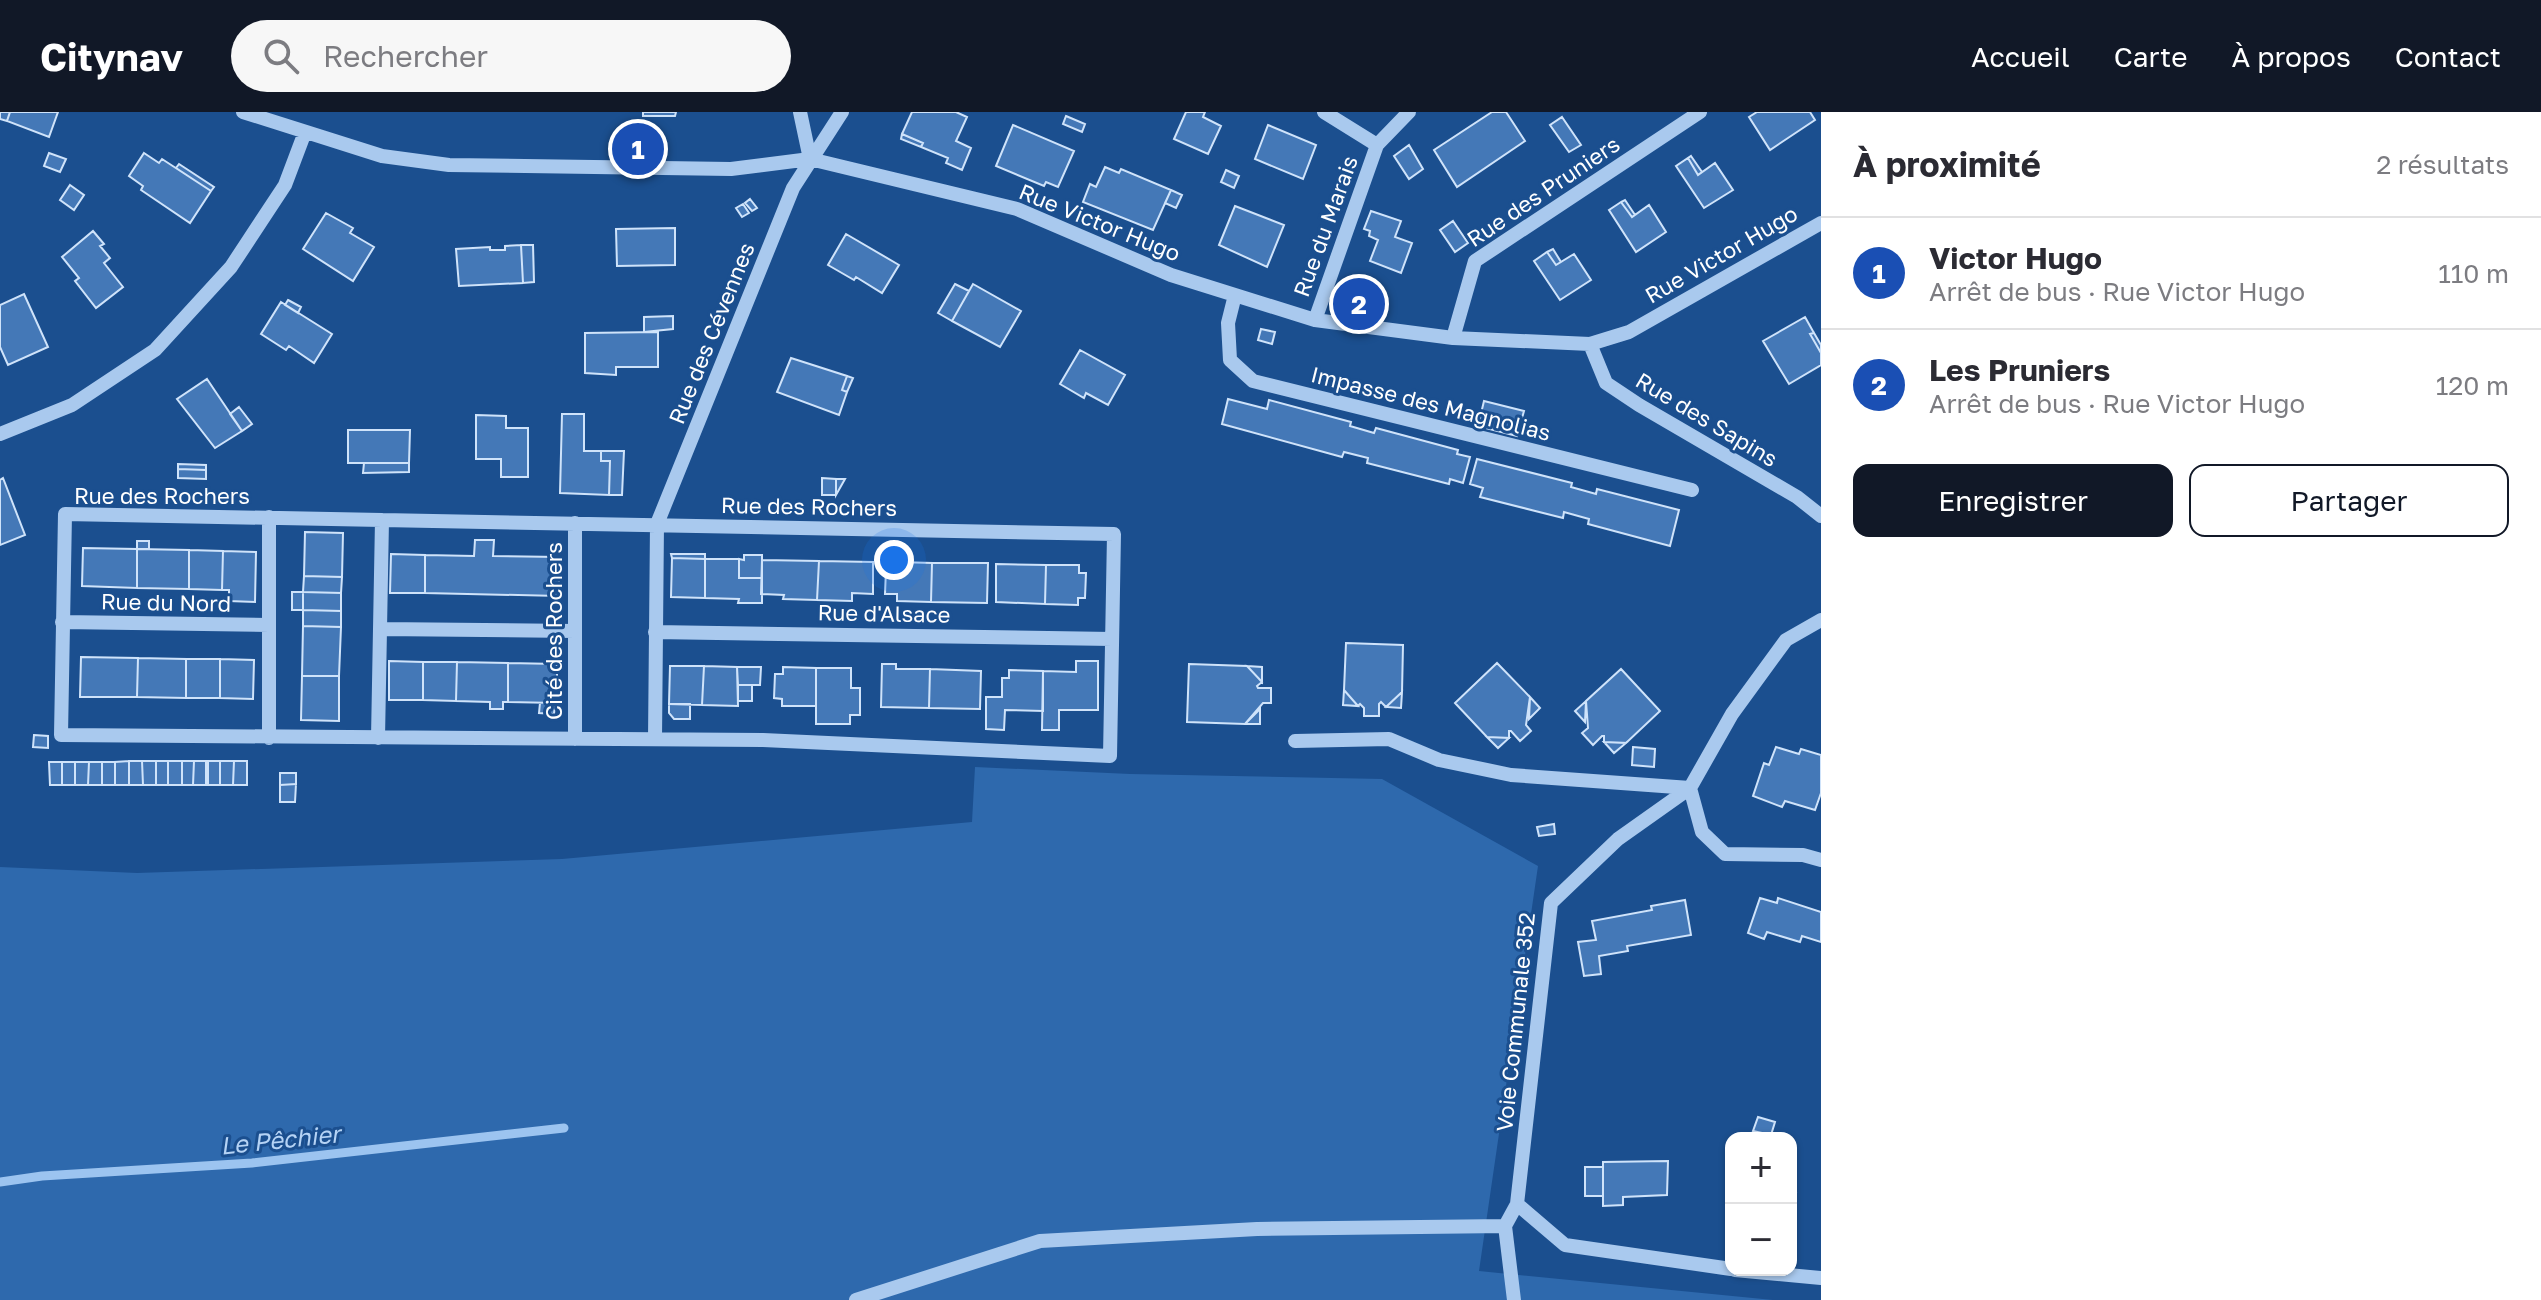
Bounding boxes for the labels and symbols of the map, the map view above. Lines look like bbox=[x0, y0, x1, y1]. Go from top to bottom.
pin: 1 bbox=[612, 119, 664, 179]
street label: Rue des Pruniers bbox=[1462, 130, 1624, 252]
street label: Rue du Marais bbox=[1287, 152, 1363, 300]
street label: Rue Victor Hugo bbox=[1015, 177, 1185, 267]
street label: Rue Victor Hugo bbox=[1640, 199, 1802, 309]
street label: Rue des Cévennes bbox=[662, 238, 760, 428]
pin: 2 bbox=[1333, 274, 1385, 334]
street label: Impasse des Magnolias bbox=[1308, 360, 1554, 446]
street label: Rue des Sapins bbox=[1631, 366, 1783, 472]
street label: Rue des Rochers bbox=[74, 482, 250, 509]
street label: Rue des Rochers bbox=[721, 491, 897, 521]
your location bbox=[874, 540, 914, 580]
street label: Cité des Rochers bbox=[540, 542, 567, 720]
street label: Rue du Nord bbox=[101, 587, 231, 617]
street label: Rue d'Alsace bbox=[817, 598, 951, 628]
street label: Voie Communale 352 bbox=[1490, 911, 1540, 1133]
water label: Le Pêchier bbox=[219, 1118, 345, 1160]

